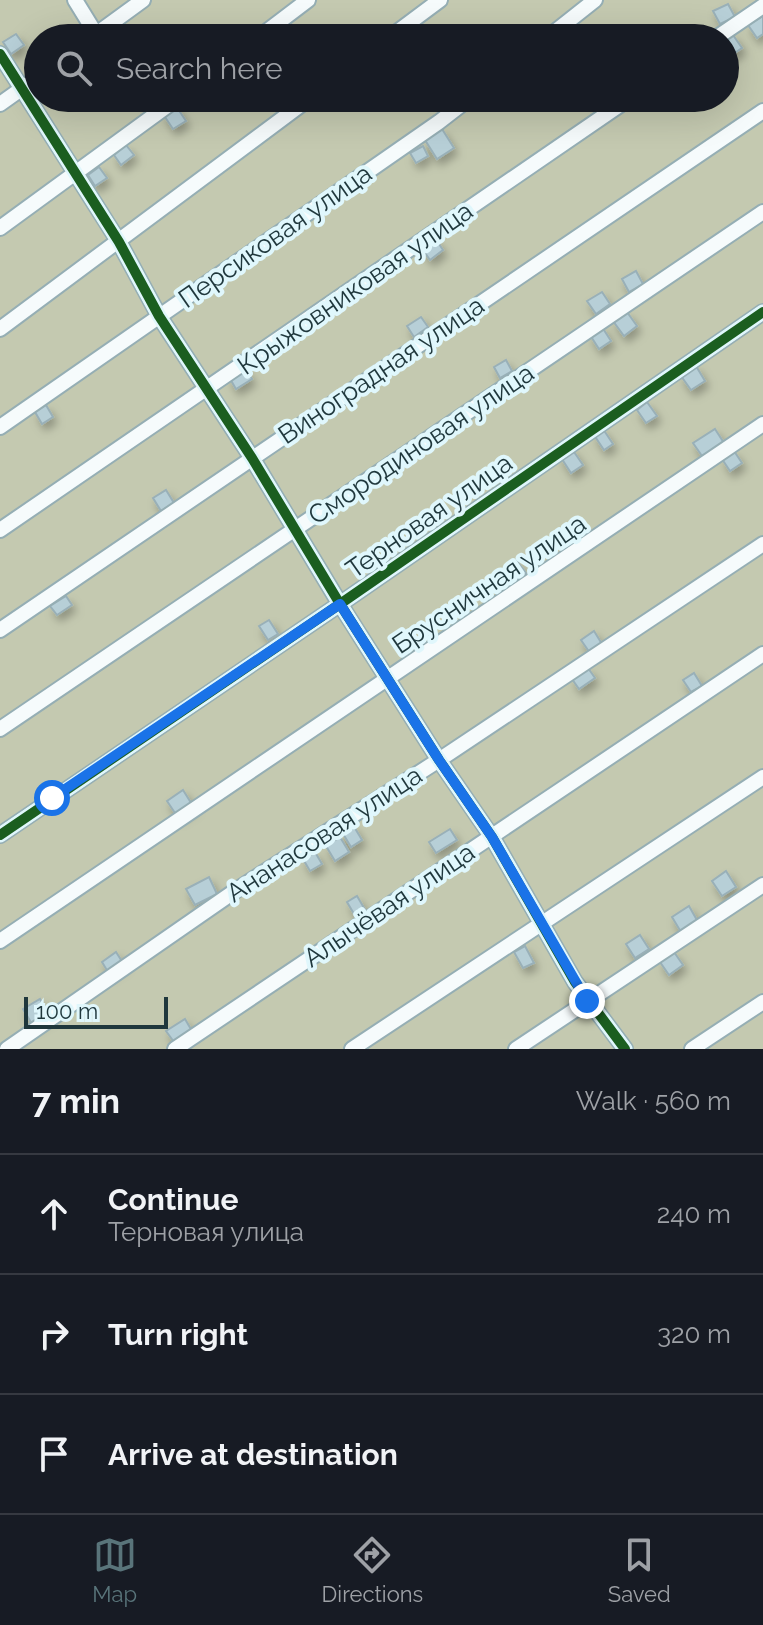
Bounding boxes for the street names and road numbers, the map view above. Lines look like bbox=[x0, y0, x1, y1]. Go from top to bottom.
street label: Персиковая улица bbox=[173, 158, 377, 314]
street label: Крыжовниковая улица bbox=[232, 195, 478, 381]
street label: Виноградная улица bbox=[273, 290, 489, 450]
street label: Смородиновая улица bbox=[303, 357, 539, 531]
street label: Терновая улица bbox=[340, 448, 518, 584]
street label: Брусничная улица bbox=[387, 508, 591, 660]
street label: Ананасовая улица bbox=[221, 760, 427, 908]
street label: Алычёвая улица bbox=[298, 837, 480, 973]

